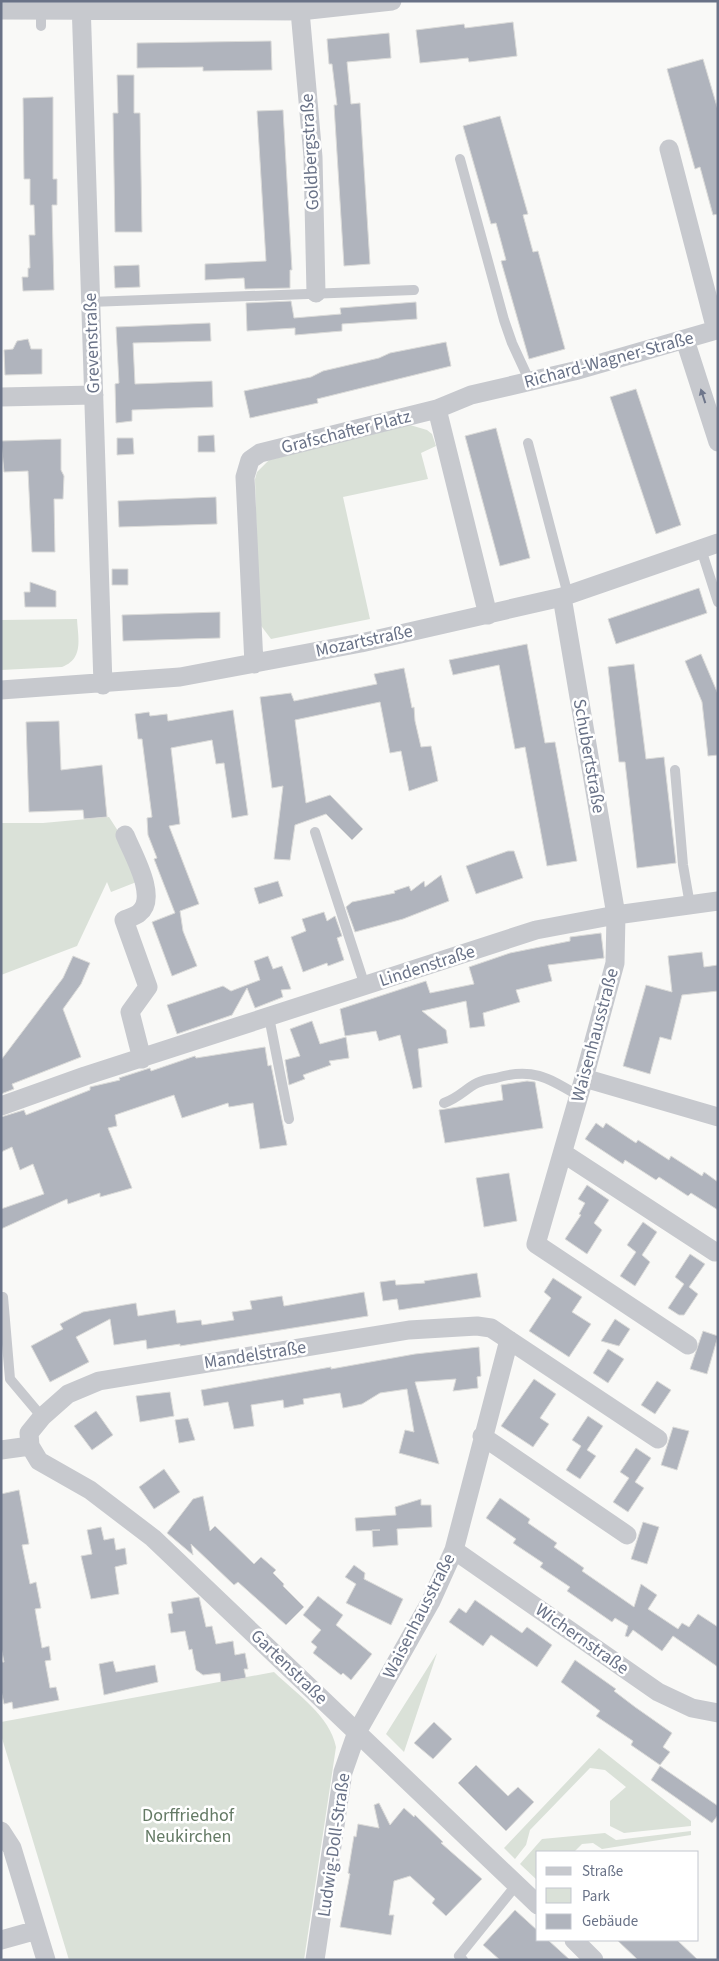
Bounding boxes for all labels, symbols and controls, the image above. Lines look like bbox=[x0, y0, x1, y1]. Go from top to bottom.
street label: Goldbergstraße bbox=[294, 93, 326, 211]
street label: Grevenstraße bbox=[78, 292, 106, 394]
street label: Richard-Wagner-Straße bbox=[521, 325, 697, 395]
one-way arrow bbox=[698, 388, 706, 403]
street label: Grafschafter Platz bbox=[279, 404, 414, 460]
street label: Mozartstraße bbox=[313, 619, 415, 663]
street label: Schubertstraße bbox=[567, 697, 611, 815]
street label: Lindenstraße bbox=[376, 939, 478, 993]
street label: Waisenhausstraße bbox=[565, 965, 625, 1105]
street label: Mandelstraße bbox=[202, 1335, 308, 1375]
street label: Waisenhausstraße bbox=[377, 1549, 461, 1683]
street label: Wichernstraße bbox=[530, 1597, 634, 1681]
street label: Gartenstraße bbox=[245, 1624, 333, 1710]
street label: Ludwig-Doll-Straße bbox=[312, 1771, 356, 1919]
park label: Dorffriedhof Neukirchen bbox=[142, 1803, 235, 1849]
legend bbox=[536, 1851, 699, 1941]
text: Straße bbox=[582, 1861, 623, 1882]
text: Park bbox=[582, 1886, 611, 1907]
text: Gebäude bbox=[582, 1911, 638, 1932]

